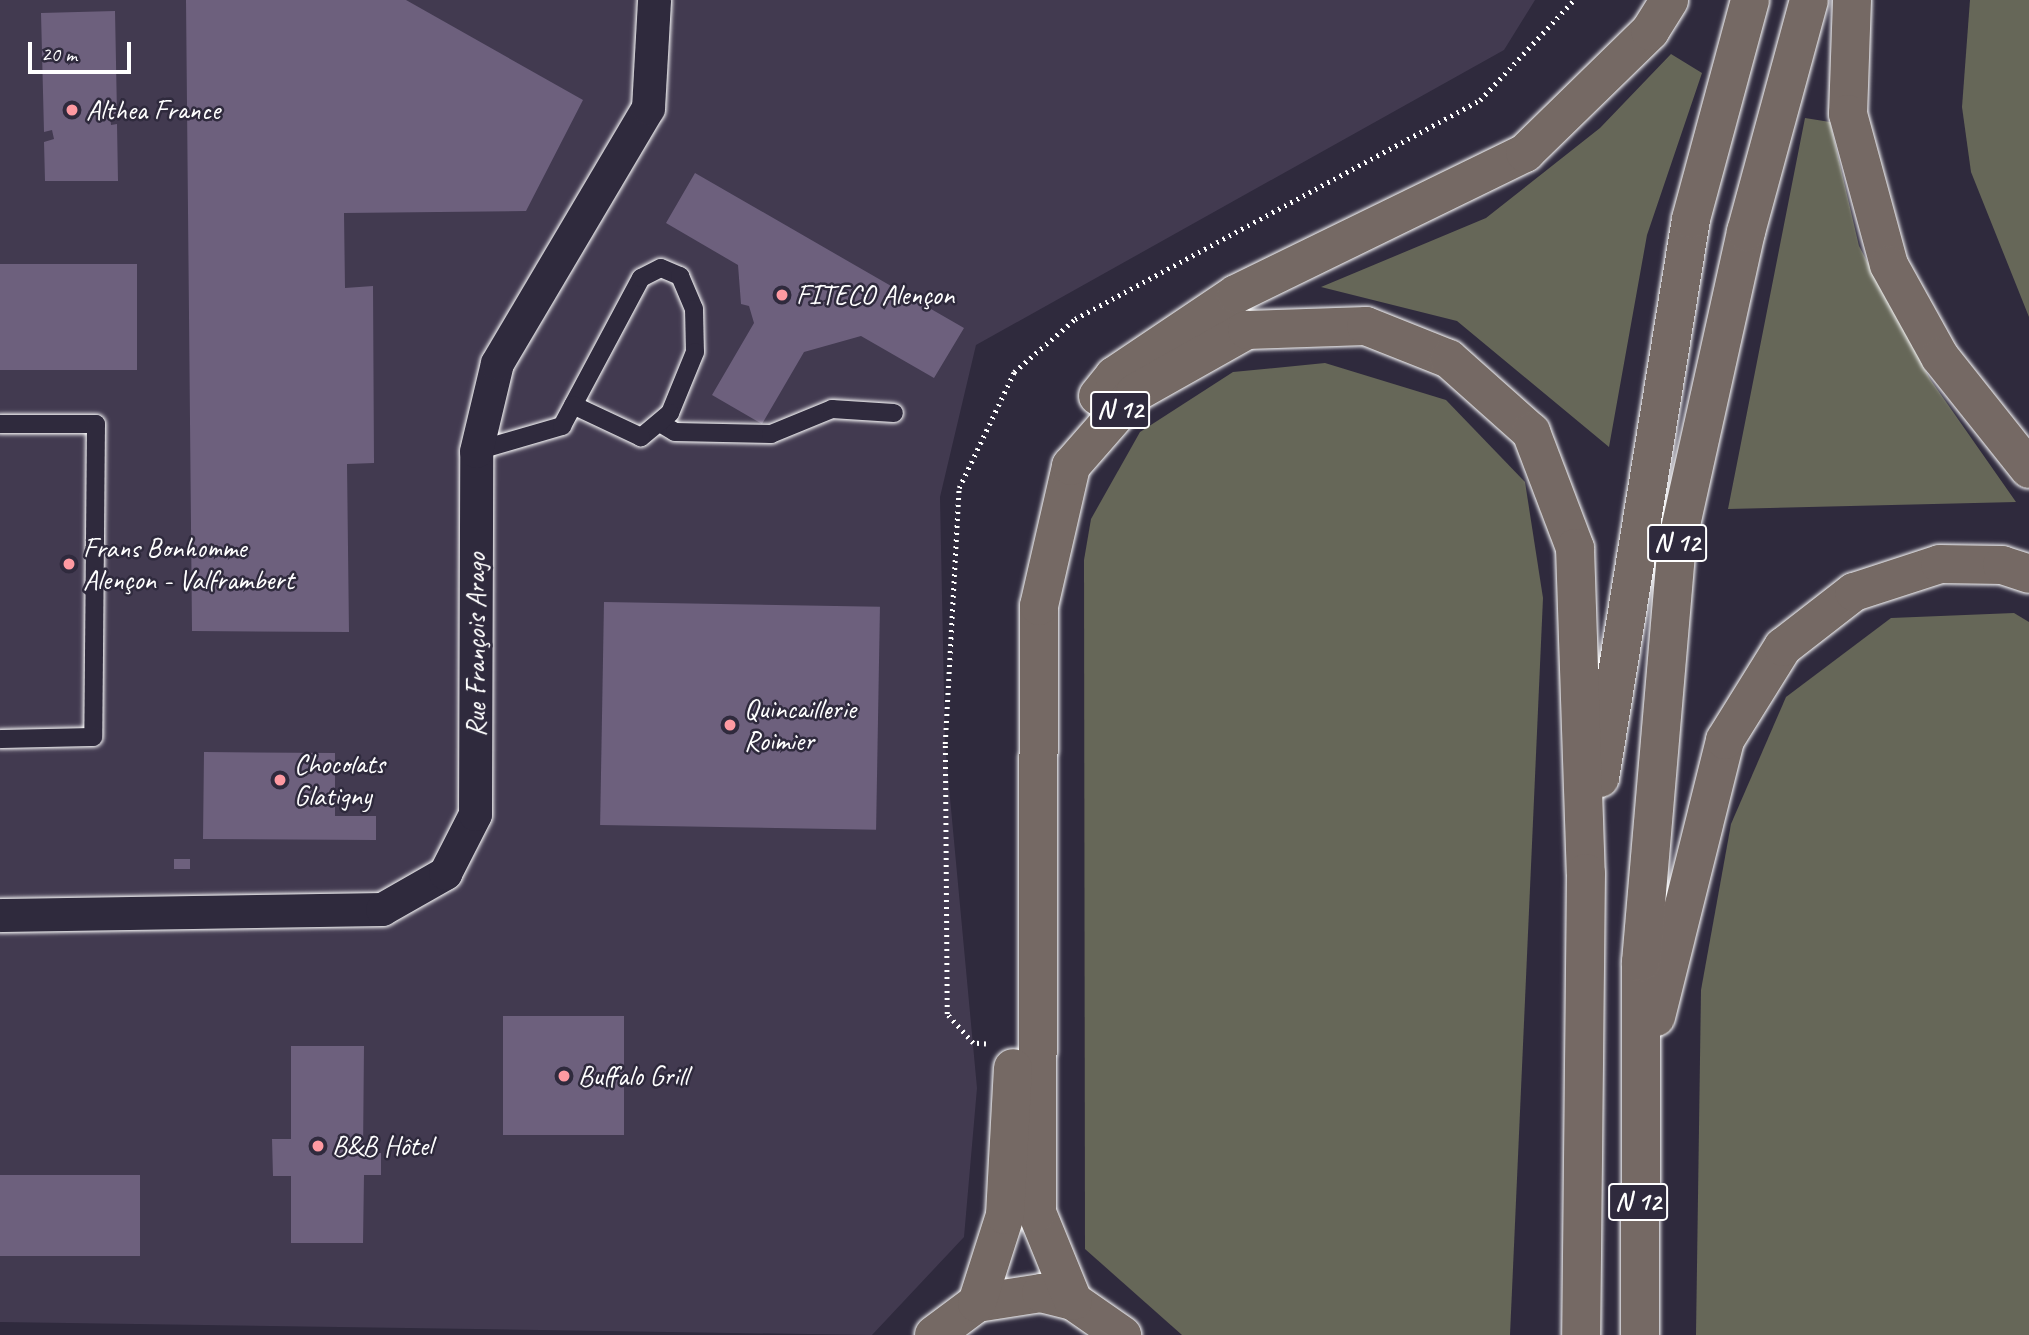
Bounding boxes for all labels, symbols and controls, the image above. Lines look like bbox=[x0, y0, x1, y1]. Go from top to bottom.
scale bar bbox=[32, 28, 135, 72]
text: 20 m bbox=[41, 41, 77, 67]
place label: Althea France bbox=[86, 93, 221, 127]
marker: Althea France bbox=[64, 102, 80, 118]
place label: FITECO Alençon bbox=[796, 278, 954, 312]
marker: FITECO Alençon bbox=[774, 287, 790, 303]
road number: N 12 bbox=[1088, 388, 1152, 432]
road number: N 12 bbox=[1646, 520, 1708, 566]
place label: Frans Bonhomme Alençon - Valframbert bbox=[83, 531, 294, 597]
street label: Rue François Arago bbox=[459, 553, 493, 737]
marker: Frans Bonhomme Alençon - Valframbert bbox=[61, 556, 77, 572]
place label: Quincaillerie Roimier bbox=[744, 692, 856, 758]
marker: Quincaillerie Roimier bbox=[722, 717, 738, 733]
place label: Chocolats Glatigny bbox=[294, 747, 385, 813]
marker: Chocolats Glatigny bbox=[272, 772, 288, 788]
place label: Buffalo Grill bbox=[578, 1059, 688, 1093]
marker: Buffalo Grill bbox=[556, 1068, 572, 1084]
place label: B&B Hôtel bbox=[332, 1129, 432, 1163]
marker: B&B Hôtel bbox=[310, 1138, 326, 1154]
road number: N 12 bbox=[1606, 1180, 1670, 1224]

